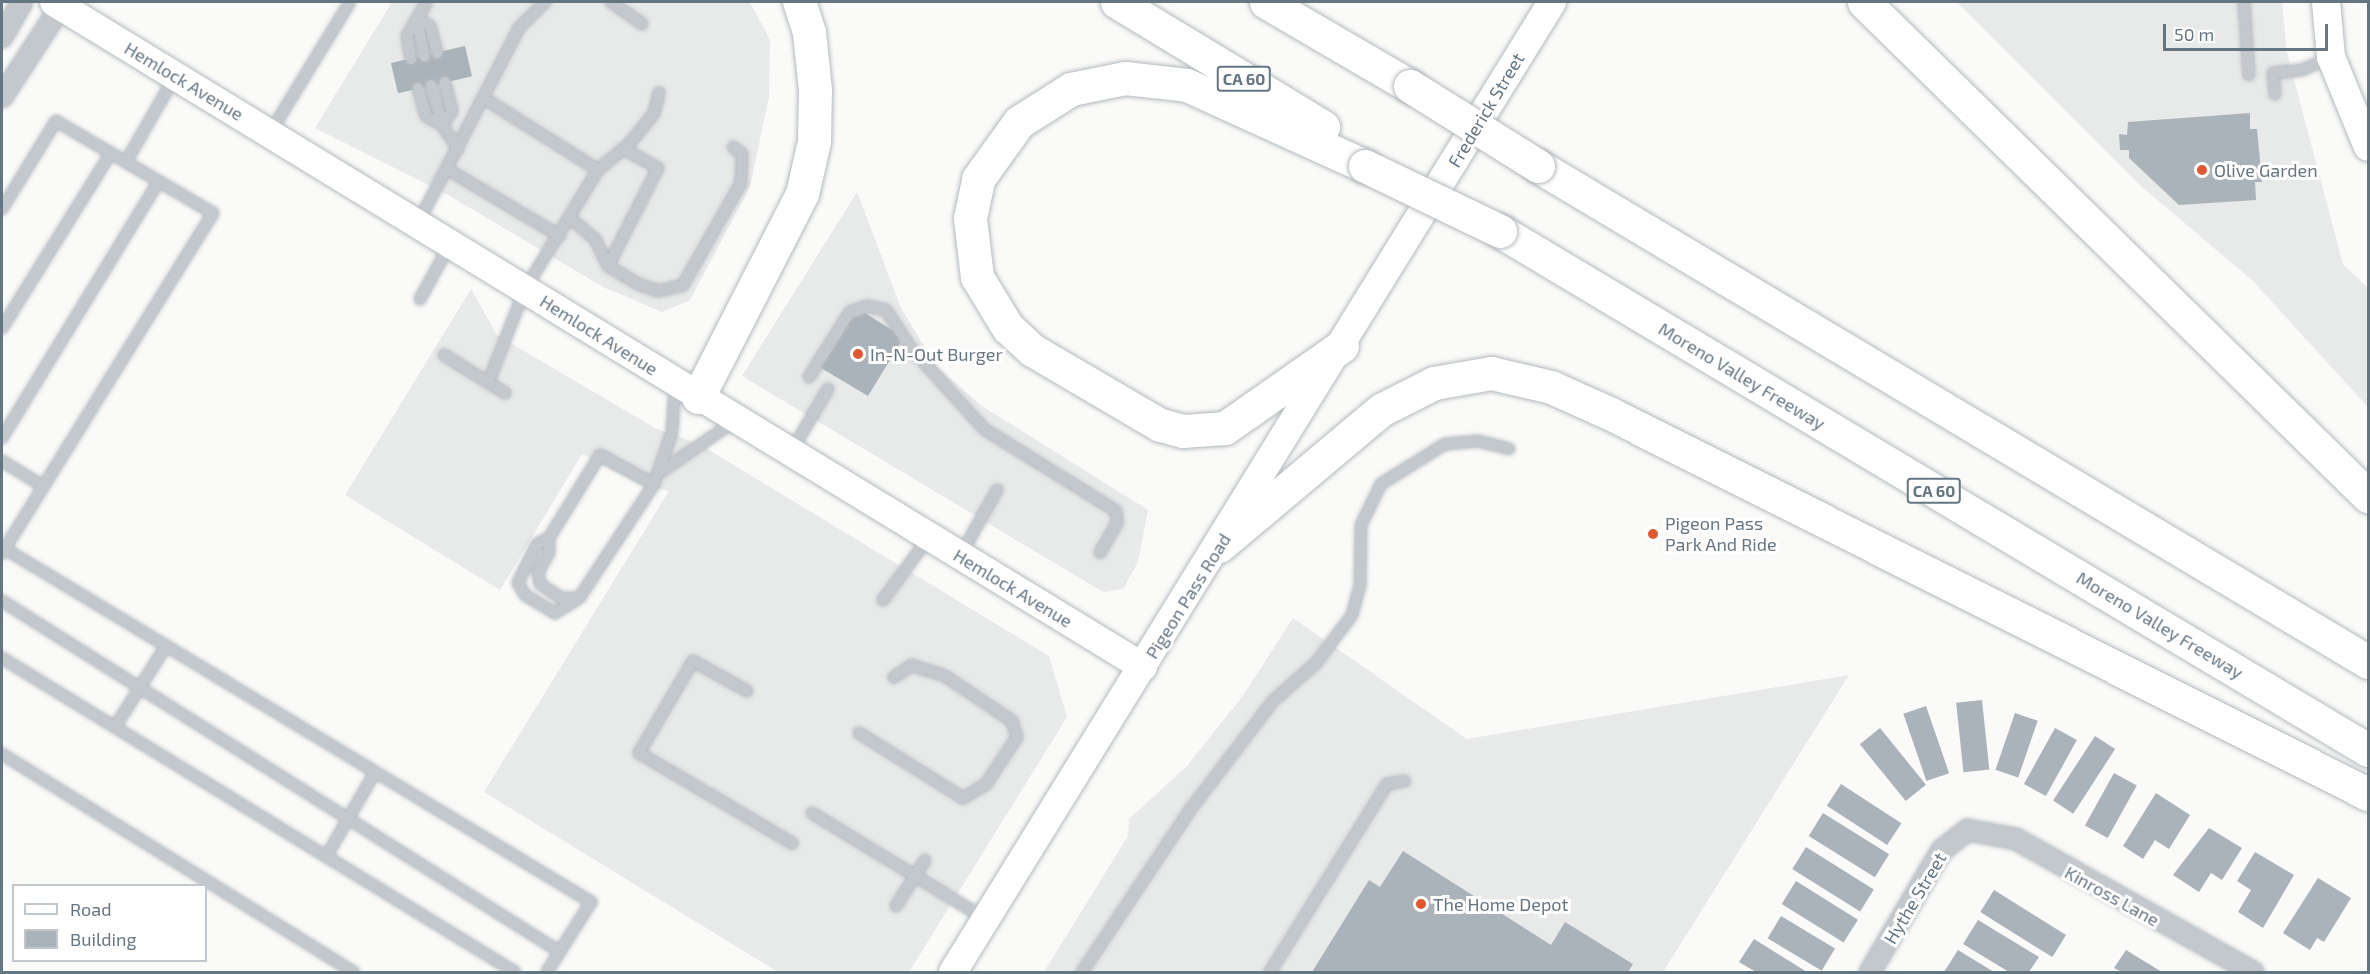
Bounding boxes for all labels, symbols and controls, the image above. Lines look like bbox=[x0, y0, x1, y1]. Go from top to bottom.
scale bar bbox=[2166, 12, 2331, 50]
text: 50 m bbox=[2174, 23, 2214, 45]
street label: Hemlock Avenue bbox=[120, 37, 248, 125]
street label: Frederick Street bbox=[1443, 49, 1529, 171]
road number: CA 60 bbox=[1216, 66, 1272, 92]
place label: Olive Garden bbox=[2214, 159, 2318, 181]
marker: Olive Garden bbox=[2195, 163, 2209, 177]
street label: Hemlock Avenue bbox=[536, 290, 662, 380]
street label: Moreno Valley Freeway bbox=[1654, 317, 1830, 435]
place label: In-N-Out Burger bbox=[870, 343, 1003, 365]
marker: In-N-Out Burger bbox=[851, 347, 865, 361]
road number: CA 60 bbox=[1906, 478, 1962, 504]
place label: Pigeon Pass Park And Ride bbox=[1665, 513, 1777, 556]
marker: Pigeon Pass Park And Ride bbox=[1646, 527, 1660, 541]
street label: Pigeon Pass Road bbox=[1141, 529, 1235, 663]
street label: Hemlock Avenue bbox=[949, 544, 1077, 632]
street label: Moreno Valley Freeway bbox=[2072, 566, 2248, 684]
street label: Hythe Street bbox=[1879, 848, 1951, 948]
street label: Kinross Lane bbox=[2061, 861, 2163, 931]
legend bbox=[12, 884, 207, 962]
place label: The Home Depot bbox=[1433, 893, 1568, 915]
marker: The Home Depot bbox=[1414, 897, 1428, 911]
text: Road bbox=[70, 898, 111, 920]
text: Building bbox=[70, 928, 137, 950]

